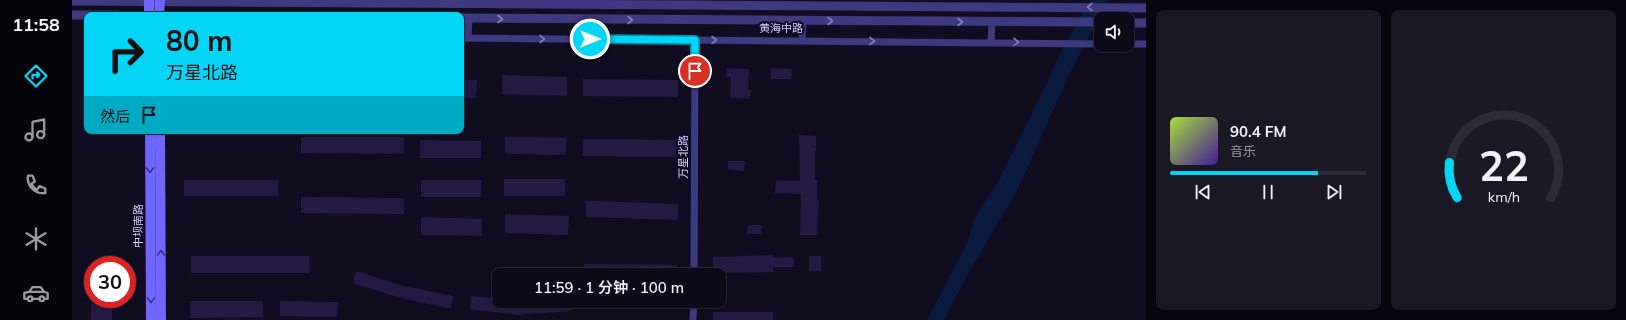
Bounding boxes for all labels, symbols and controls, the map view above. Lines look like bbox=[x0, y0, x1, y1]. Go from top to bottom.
one-way arrow bbox=[1087, 3, 1093, 11]
map controls bbox=[1094, 12, 1134, 52]
button: sound bbox=[1094, 12, 1134, 52]
text: 11:58 bbox=[12, 13, 60, 36]
one-way arrow bbox=[497, 15, 503, 23]
one-way arrow bbox=[627, 15, 633, 24]
one-way arrow bbox=[827, 17, 833, 25]
position arrow bbox=[569, 18, 611, 60]
one-way arrow bbox=[957, 18, 963, 26]
street label: 黄海中路 bbox=[759, 21, 803, 35]
text: 80 m bbox=[166, 23, 232, 58]
icon: right bbox=[100, 28, 152, 80]
one-way arrow bbox=[539, 35, 545, 43]
one-way arrow bbox=[711, 36, 717, 44]
one-way arrow bbox=[869, 37, 875, 45]
one-way arrow bbox=[1013, 38, 1019, 46]
pin bbox=[678, 54, 712, 88]
icon: arrive bbox=[684, 60, 706, 82]
text: 万星北路 bbox=[166, 61, 238, 84]
icon: directions bbox=[22, 62, 50, 90]
icon: arrive bbox=[138, 104, 160, 126]
text: 然后 bbox=[100, 107, 130, 126]
icon: music bbox=[22, 116, 50, 144]
text: 90.4 FM bbox=[1230, 122, 1286, 141]
street label: 万星北路 bbox=[676, 135, 690, 179]
text: 22 bbox=[1479, 139, 1528, 191]
text: 音乐 bbox=[1230, 143, 1256, 159]
one-way arrow bbox=[146, 167, 154, 173]
icon: phone bbox=[22, 171, 50, 199]
icon: previous bbox=[1192, 181, 1214, 203]
icon: pause bbox=[1257, 181, 1279, 203]
icon: next bbox=[1323, 181, 1345, 203]
text: km/h bbox=[1487, 188, 1520, 206]
street label: 中坝南路 bbox=[131, 204, 145, 248]
icon: climate bbox=[22, 225, 50, 253]
one-way arrow bbox=[157, 250, 165, 256]
speed limit sign: 30 bbox=[84, 256, 136, 308]
text: 11:59 · 1 分钟 · 100 m bbox=[534, 278, 684, 297]
icon: car bbox=[22, 279, 50, 307]
one-way arrow bbox=[147, 297, 155, 303]

